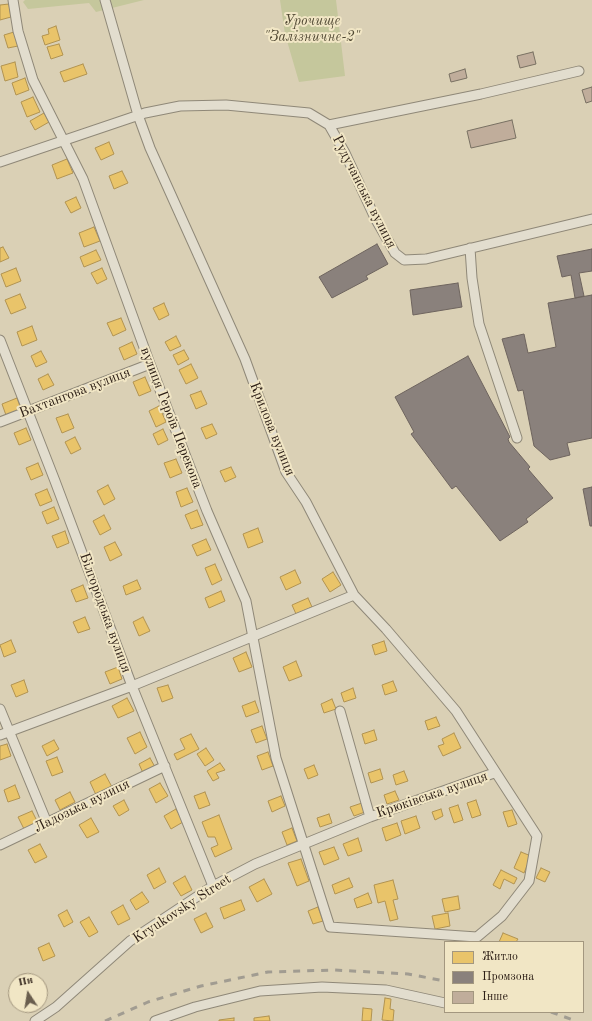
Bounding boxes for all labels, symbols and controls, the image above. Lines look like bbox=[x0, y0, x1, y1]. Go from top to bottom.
park label: Урочище "Залізничне-2" bbox=[264, 13, 360, 46]
street label: Рудучанська вулиця bbox=[328, 133, 400, 251]
street label: вулиця Героїв Перекопа bbox=[136, 345, 206, 491]
street label: Вахтангова вулиця bbox=[17, 364, 133, 422]
street label: Крилова вулиця bbox=[246, 380, 298, 478]
street label: Білгородська вулиця bbox=[75, 551, 135, 675]
street label: Крюківська вулиця bbox=[374, 768, 490, 822]
street label: Ладозька вулиця bbox=[31, 776, 133, 836]
street label: Kryukovsky Street bbox=[130, 871, 234, 947]
legend bbox=[444, 941, 584, 1013]
text: Житло bbox=[482, 951, 518, 963]
text: Промзона bbox=[482, 971, 534, 983]
north arrow bbox=[8, 973, 48, 1013]
text: Пн bbox=[17, 975, 34, 989]
text: Інше bbox=[482, 991, 508, 1003]

